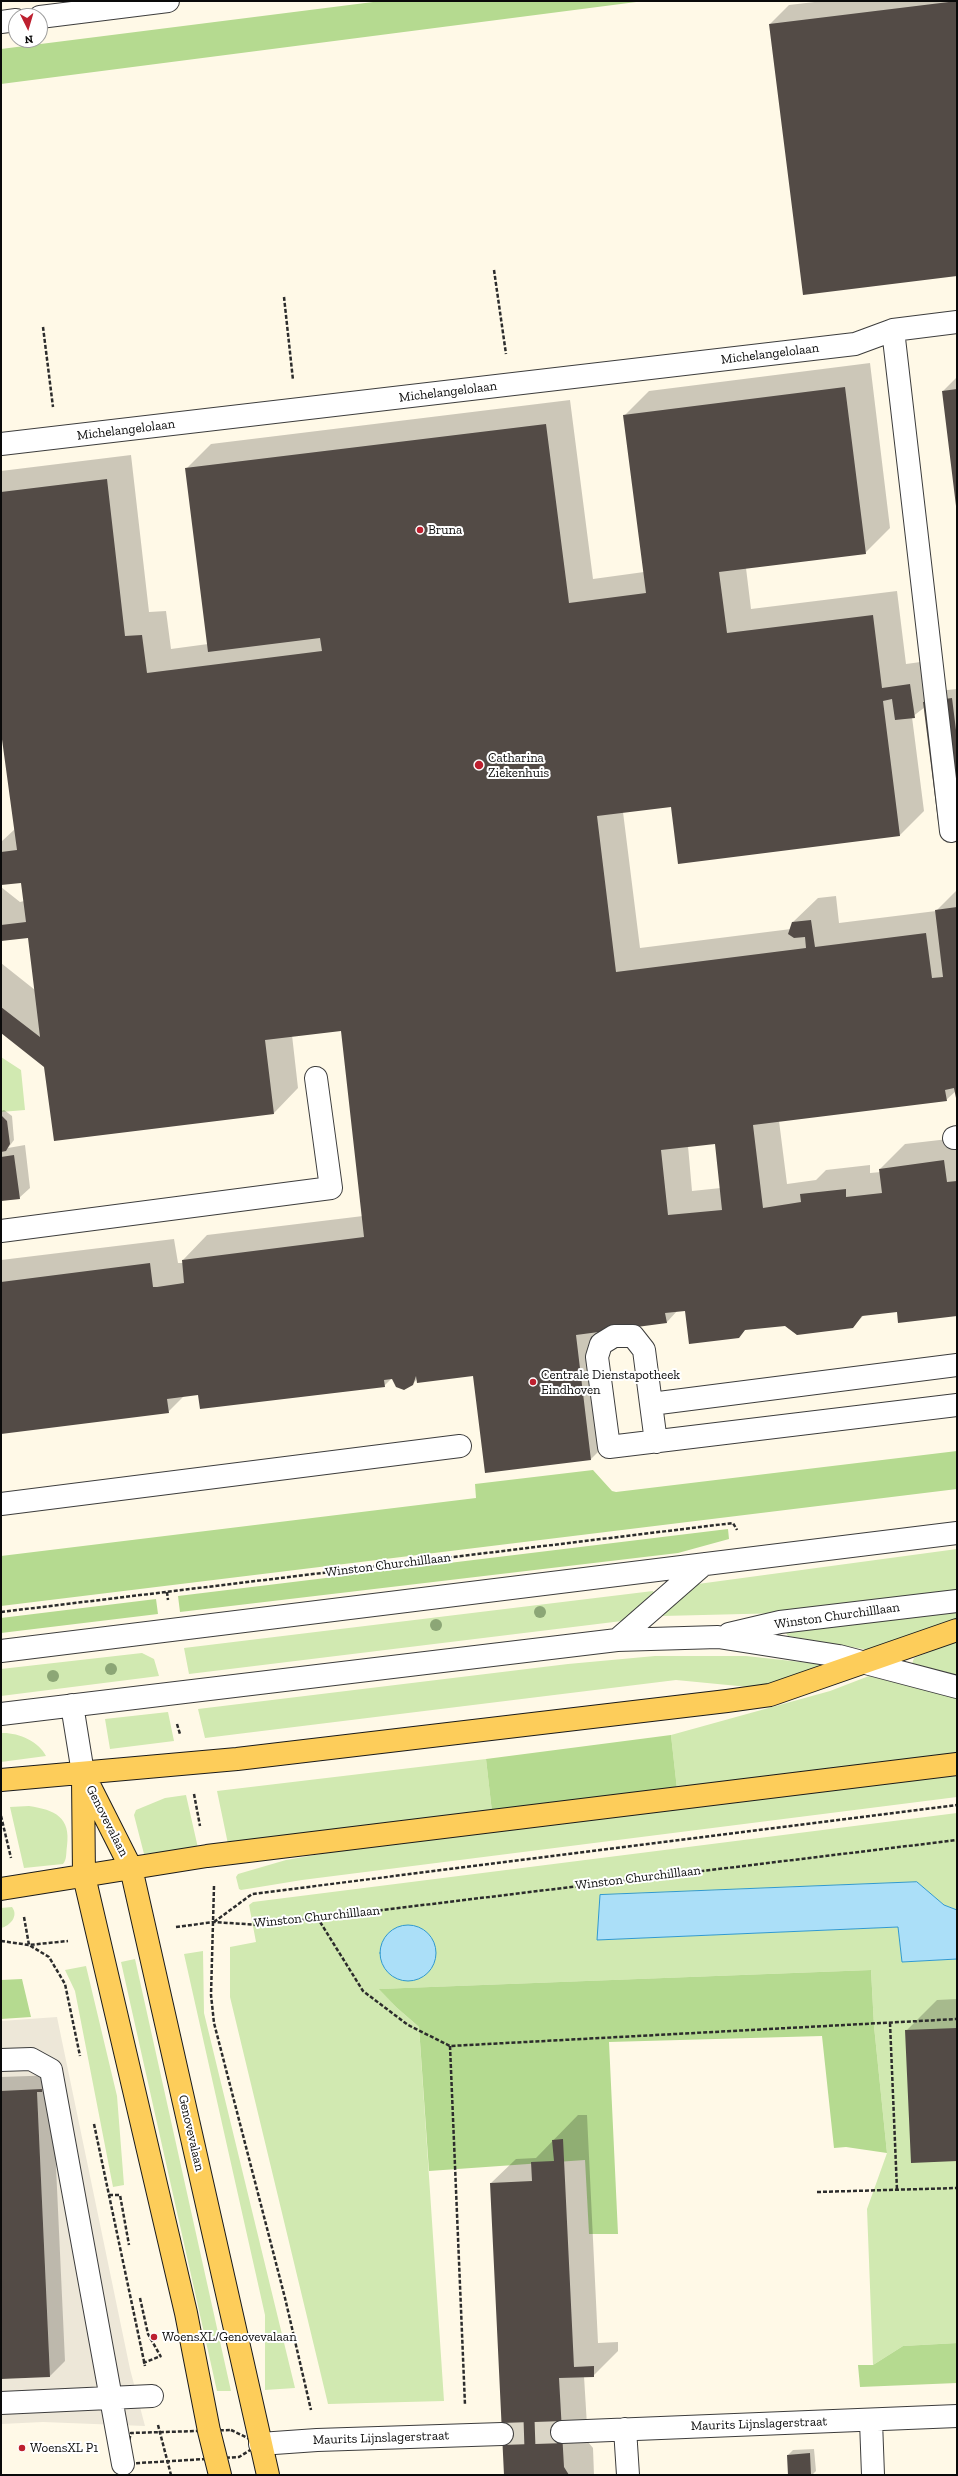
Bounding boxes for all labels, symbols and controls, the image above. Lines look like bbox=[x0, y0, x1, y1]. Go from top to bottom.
north arrow bbox=[8, 8, 48, 48]
text: N bbox=[24, 33, 34, 46]
street label: Michelangelolaan bbox=[720, 340, 820, 368]
street label: Michelangelolaan bbox=[398, 378, 498, 406]
street label: Michelangelolaan bbox=[76, 416, 176, 444]
place label: Bruna bbox=[428, 522, 462, 538]
marker: Bruna bbox=[415, 525, 425, 535]
place label: Catharina Ziekenhuis bbox=[488, 750, 549, 781]
marker: Catharina Ziekenhuis bbox=[473, 759, 485, 771]
place label: Centrale Dienstapotheek Eindhoven bbox=[541, 1367, 680, 1398]
marker: Centrale Dienstapotheek Eindhoven bbox=[528, 1377, 538, 1387]
street label: Winston Churchilllaan bbox=[324, 1550, 452, 1580]
street label: Winston Churchilllaan bbox=[773, 1599, 901, 1633]
street label: Genovevalaan bbox=[82, 1783, 132, 1859]
street label: Winston Churchilllaan bbox=[574, 1863, 702, 1893]
street label: Winston Churchilllaan bbox=[253, 1903, 381, 1931]
street label: Genovevalaan bbox=[175, 2093, 207, 2173]
place label: WoensXL/Genovevalaan bbox=[162, 2329, 297, 2345]
marker: WoensXL/Genovevalaan bbox=[149, 2332, 159, 2342]
street label: Maurits Lijnslagerstraat bbox=[691, 2414, 827, 2434]
street label: Maurits Lijnslagerstraat bbox=[313, 2428, 449, 2448]
place label: WoensXL P1 bbox=[30, 2440, 98, 2456]
marker: WoensXL P1 bbox=[17, 2443, 27, 2453]

